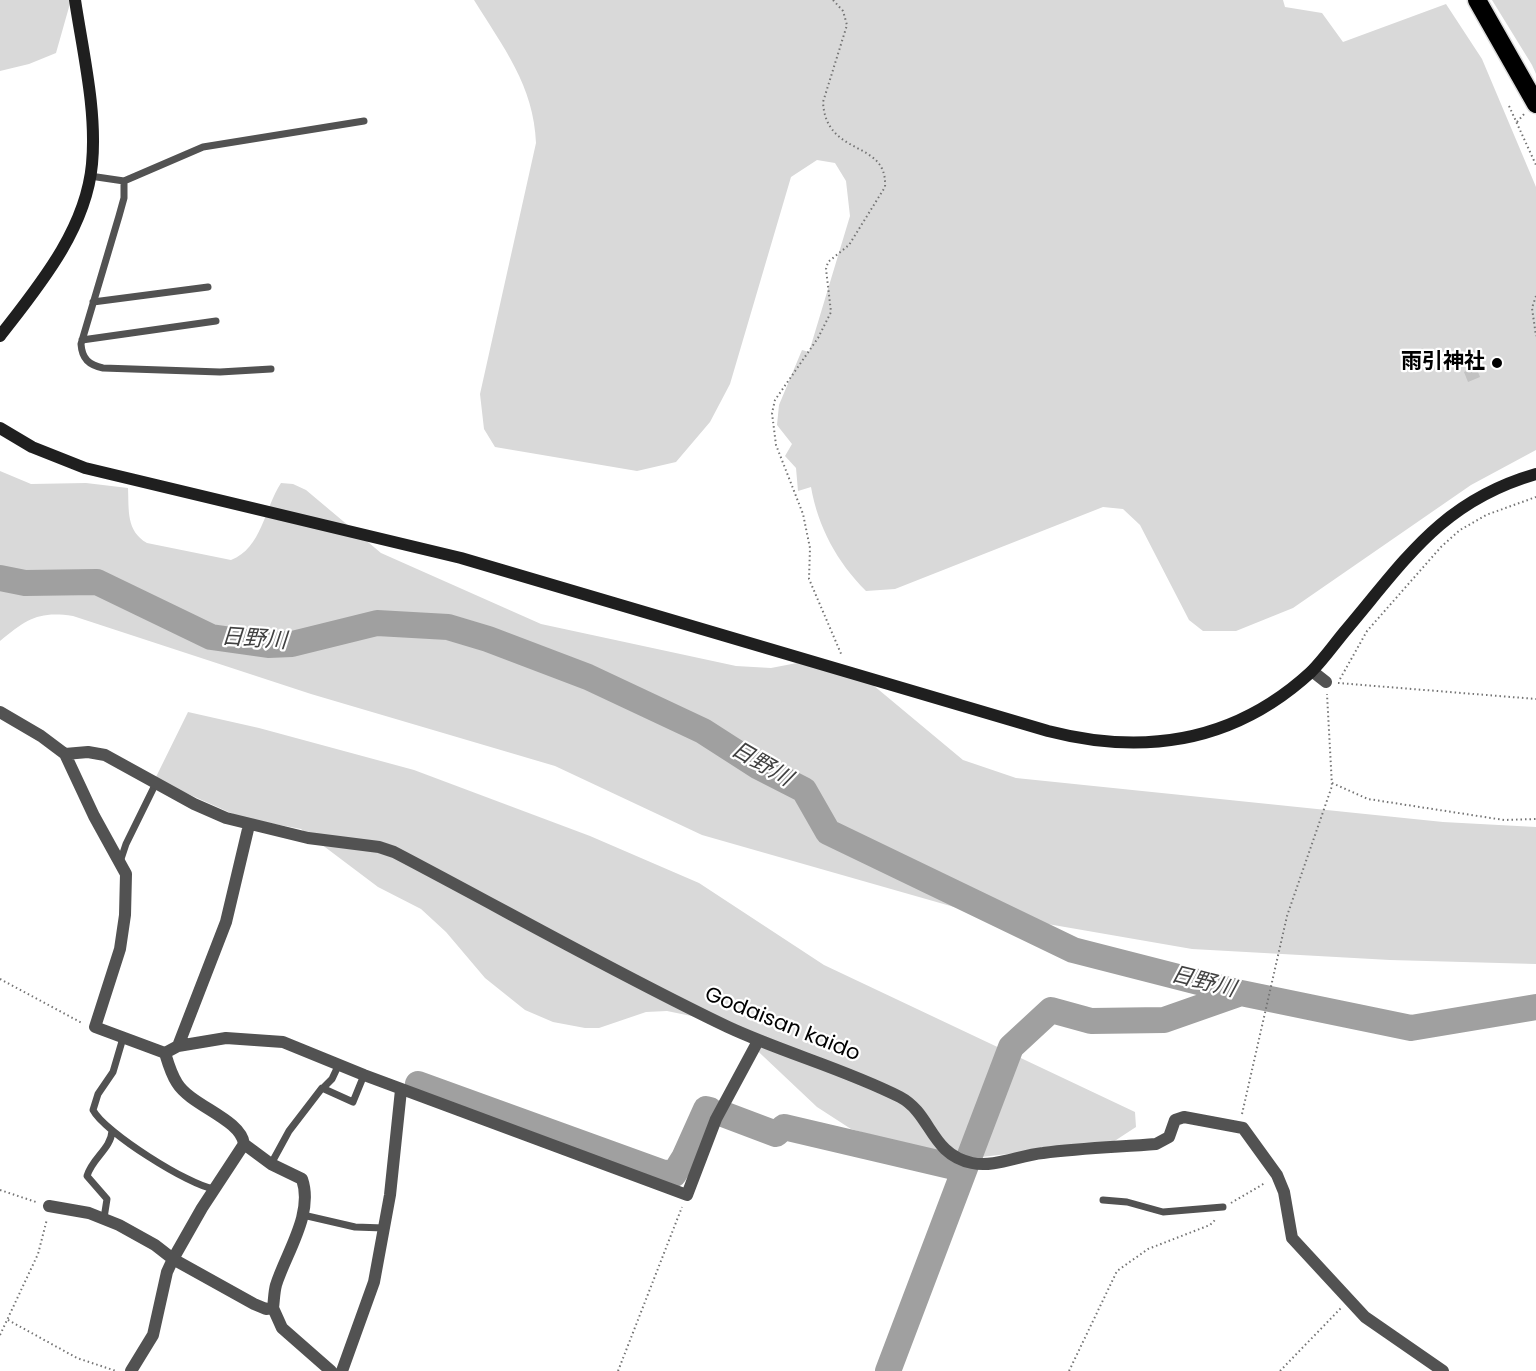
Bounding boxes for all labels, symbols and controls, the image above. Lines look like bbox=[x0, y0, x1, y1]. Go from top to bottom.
place label: 雨引神社 bbox=[1401, 350, 1485, 376]
marker: 雨引神社 bbox=[1490, 356, 1504, 370]
water label: 日野川 bbox=[220, 625, 288, 655]
water label: 日野川 bbox=[726, 737, 796, 793]
water label: 日野川 bbox=[1168, 962, 1238, 1004]
street label: Godaisan kaido bbox=[701, 982, 863, 1068]

